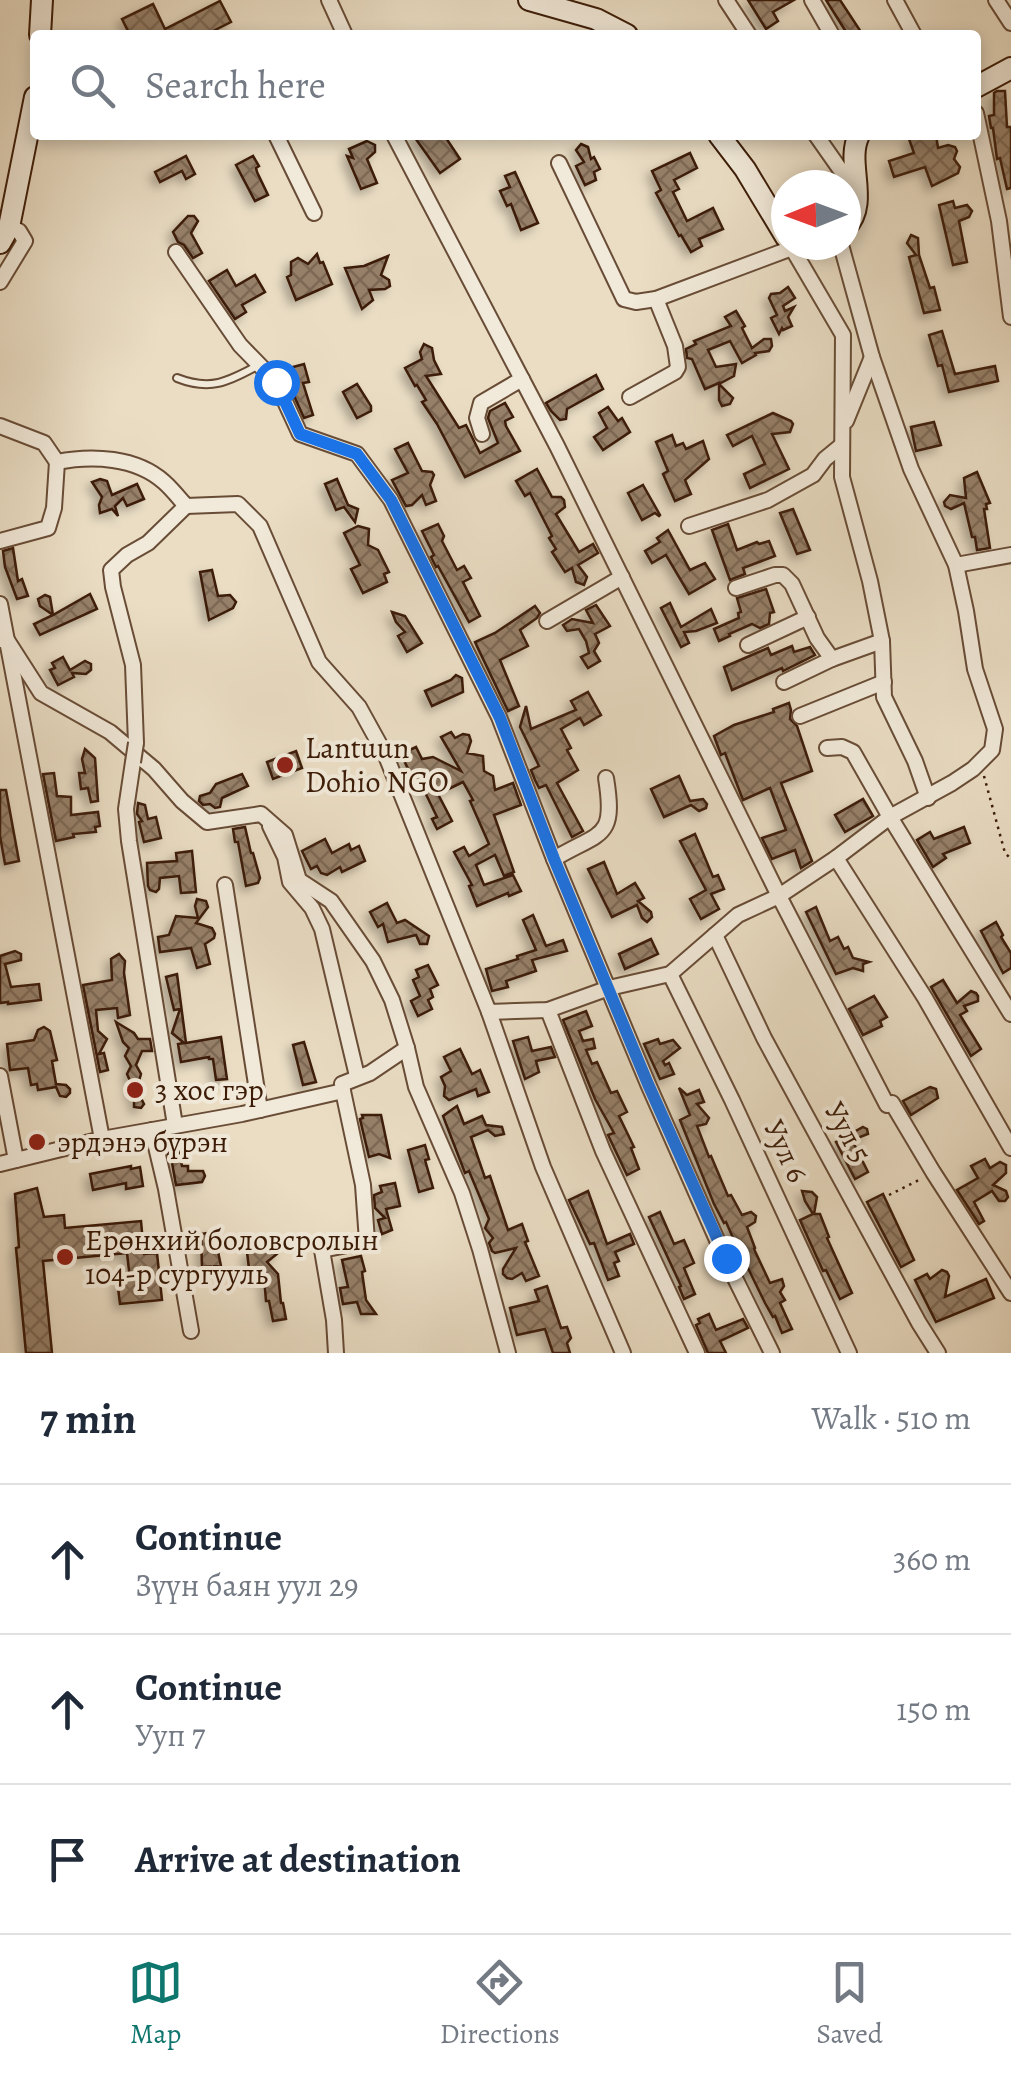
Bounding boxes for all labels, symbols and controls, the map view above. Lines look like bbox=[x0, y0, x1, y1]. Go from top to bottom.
search box bbox=[30, 30, 981, 140]
icon: search bbox=[65, 58, 120, 113]
text: Search here bbox=[145, 59, 326, 111]
north arrow bbox=[771, 170, 861, 260]
route start bbox=[254, 360, 300, 406]
place label: Lantuun Dohio NGO bbox=[305, 728, 449, 802]
marker: Lantuun Dohio NGO bbox=[274, 754, 296, 776]
place label: 3 хос гэр bbox=[155, 1070, 264, 1110]
marker: 3 хос гэр bbox=[124, 1079, 146, 1101]
street label: Уул 5 bbox=[815, 1094, 881, 1170]
street label: Уул 6 bbox=[754, 1113, 818, 1189]
place label: эрдэнэ бүрэн bbox=[57, 1122, 228, 1162]
marker: эрдэнэ бүрэн bbox=[26, 1131, 48, 1153]
place label: Ерөнхий боловсролын 104-р сургууль bbox=[85, 1220, 379, 1294]
route end bbox=[704, 1236, 750, 1282]
marker: Ерөнхий боловсролын 104-р сургууль bbox=[54, 1246, 76, 1268]
text: 7 min bbox=[40, 1390, 136, 1447]
text: Walk · 510 m bbox=[811, 1396, 971, 1440]
text: Continue bbox=[135, 1511, 282, 1563]
icon: ahead bbox=[40, 1532, 95, 1587]
text: 360 m bbox=[893, 1537, 971, 1581]
text: Зүүн баян уул 29 bbox=[135, 1563, 359, 1607]
text: Continue bbox=[135, 1661, 282, 1713]
icon: ahead bbox=[40, 1682, 95, 1737]
text: 150 m bbox=[896, 1687, 971, 1731]
text: Ууп 7 bbox=[135, 1713, 205, 1757]
icon: arrive bbox=[40, 1832, 95, 1887]
text: Arrive at destination bbox=[135, 1833, 461, 1885]
tab: Map bbox=[128, 1955, 183, 2053]
tab: Directions bbox=[440, 1955, 560, 2053]
tab: Saved bbox=[816, 1955, 883, 2053]

